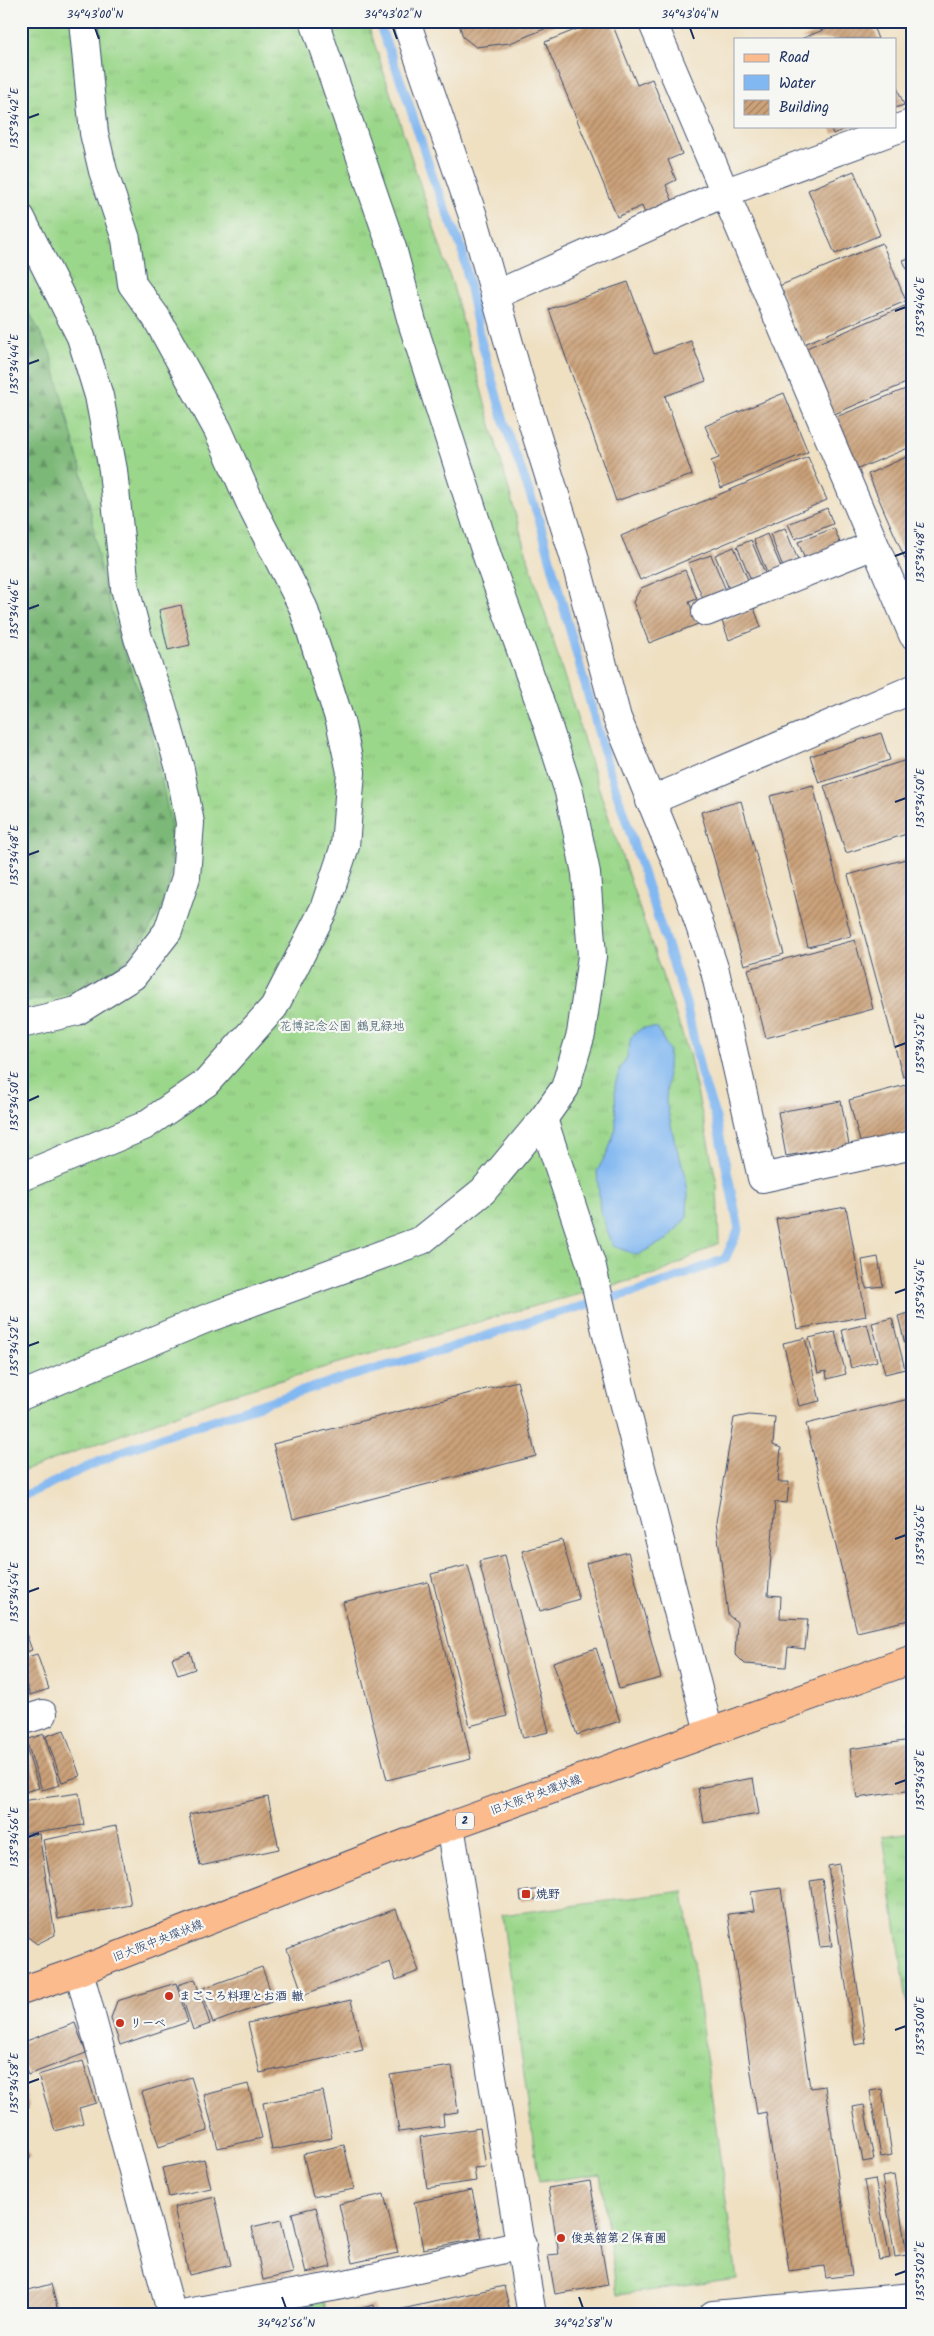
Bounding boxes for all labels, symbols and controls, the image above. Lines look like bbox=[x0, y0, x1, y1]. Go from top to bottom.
text: 34°43'00"N bbox=[67, 5, 123, 24]
text: 34°43'02"N bbox=[364, 5, 422, 24]
text: 34°43'04"N bbox=[661, 5, 719, 24]
legend bbox=[734, 38, 896, 128]
text: Road bbox=[779, 46, 810, 70]
text: Water bbox=[779, 72, 816, 96]
text: 135°34'42"E bbox=[5, 87, 24, 148]
text: Building bbox=[779, 96, 829, 120]
text: 135°34'46"E bbox=[911, 276, 930, 337]
text: 135°34'44"E bbox=[5, 333, 24, 394]
text: 135°34'48"E bbox=[911, 520, 930, 583]
text: 135°34'46"E bbox=[5, 578, 24, 639]
text: 135°34'50"E bbox=[911, 767, 930, 828]
text: 135°34'48"E bbox=[5, 823, 24, 886]
text: 135°34'52"E bbox=[911, 1012, 930, 1073]
park label: 花博記念公園 鶴見緑地 bbox=[280, 1017, 404, 1036]
text: 135°34'50"E bbox=[5, 1070, 24, 1131]
text: 135°34'54"E bbox=[911, 1258, 930, 1319]
text: 135°34'52"E bbox=[5, 1315, 24, 1376]
text: 135°34'56"E bbox=[911, 1504, 930, 1565]
text: 135°34'54"E bbox=[5, 1561, 24, 1622]
text: 135°34'58"E bbox=[911, 1749, 930, 1811]
street label: 旧大阪中央環状線 bbox=[488, 1770, 584, 1820]
text: 135°34'56"E bbox=[5, 1806, 24, 1867]
road number: 2 bbox=[456, 1812, 474, 1830]
place label: 焼野 bbox=[536, 1885, 560, 1904]
marker: 焼野 bbox=[520, 1888, 532, 1900]
street label: 旧大阪中央環状線 bbox=[110, 1915, 206, 1967]
place label: まごころ料理とお酒 轍 bbox=[179, 1987, 304, 2006]
marker: まごころ料理とお酒 轍 bbox=[163, 1990, 175, 2002]
text: 135°35'00"E bbox=[911, 1995, 930, 2056]
place label: リーベ bbox=[130, 2014, 166, 2033]
marker: リーベ bbox=[114, 2017, 126, 2029]
text: 135°34'58"E bbox=[5, 2052, 24, 2114]
place label: 俊英舘第２保育園 bbox=[571, 2229, 667, 2248]
marker: 俊英舘第２保育園 bbox=[555, 2232, 567, 2244]
text: 135°35'02"E bbox=[911, 2240, 930, 2301]
text: 34°42'56"N bbox=[257, 2314, 315, 2333]
text: 34°42'58"N bbox=[554, 2314, 612, 2333]

